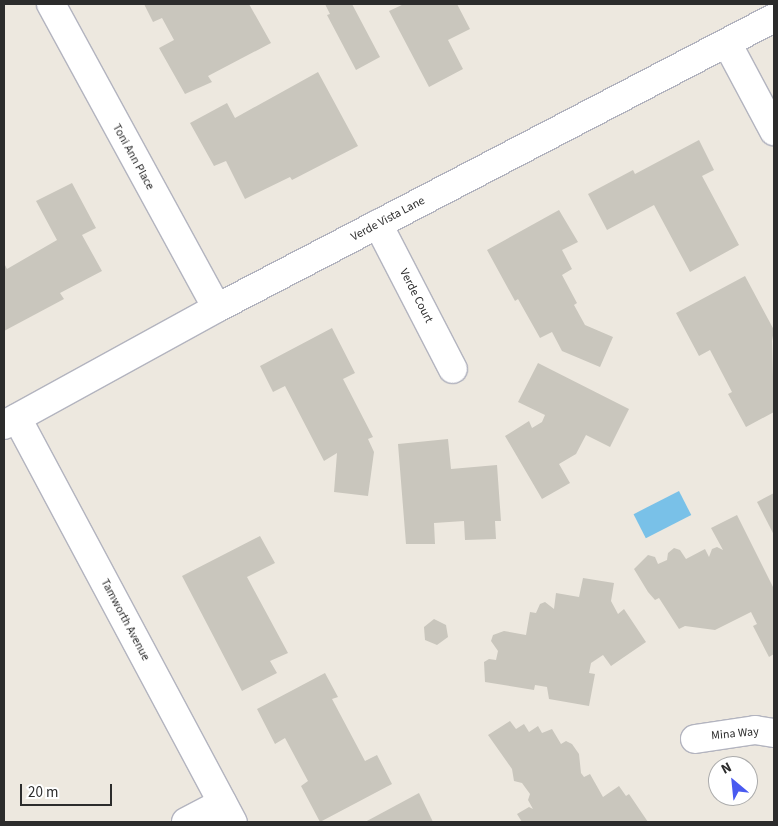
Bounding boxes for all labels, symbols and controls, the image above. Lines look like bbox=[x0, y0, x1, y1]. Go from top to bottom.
street label: Toni Ann Place bbox=[109, 122, 157, 192]
street label: Verde Vista Lane bbox=[349, 193, 427, 245]
street label: Verde Court bbox=[396, 266, 436, 326]
street label: Tamworth Avenue bbox=[97, 577, 153, 663]
street label: Mina Way bbox=[711, 725, 759, 743]
north arrow bbox=[708, 756, 758, 806]
text: N bbox=[718, 758, 735, 780]
scale bar bbox=[22, 774, 115, 806]
text: 20 m bbox=[28, 782, 58, 803]

